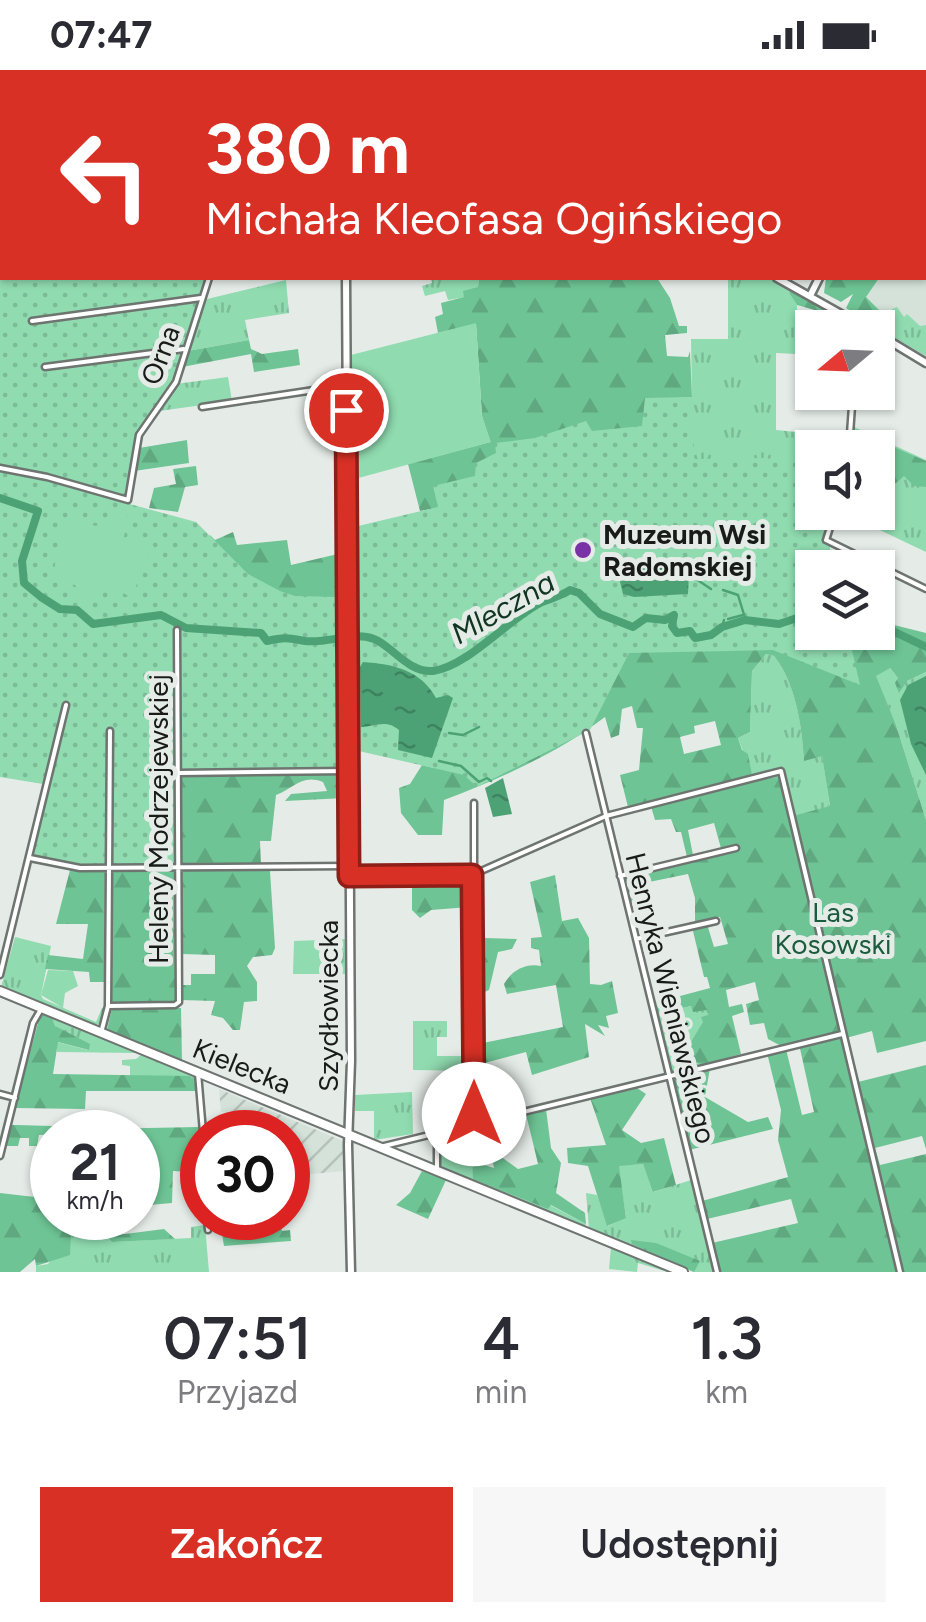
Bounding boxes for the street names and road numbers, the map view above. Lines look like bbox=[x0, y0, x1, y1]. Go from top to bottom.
street label: Orna bbox=[133, 320, 187, 390]
street label: Heleny Modrzejewskiej bbox=[141, 674, 175, 964]
street label: Henryka Wieniawskiego bbox=[618, 849, 724, 1147]
street label: Szydłowiecka bbox=[311, 920, 345, 1092]
street label: Kielecka bbox=[188, 1031, 296, 1101]

